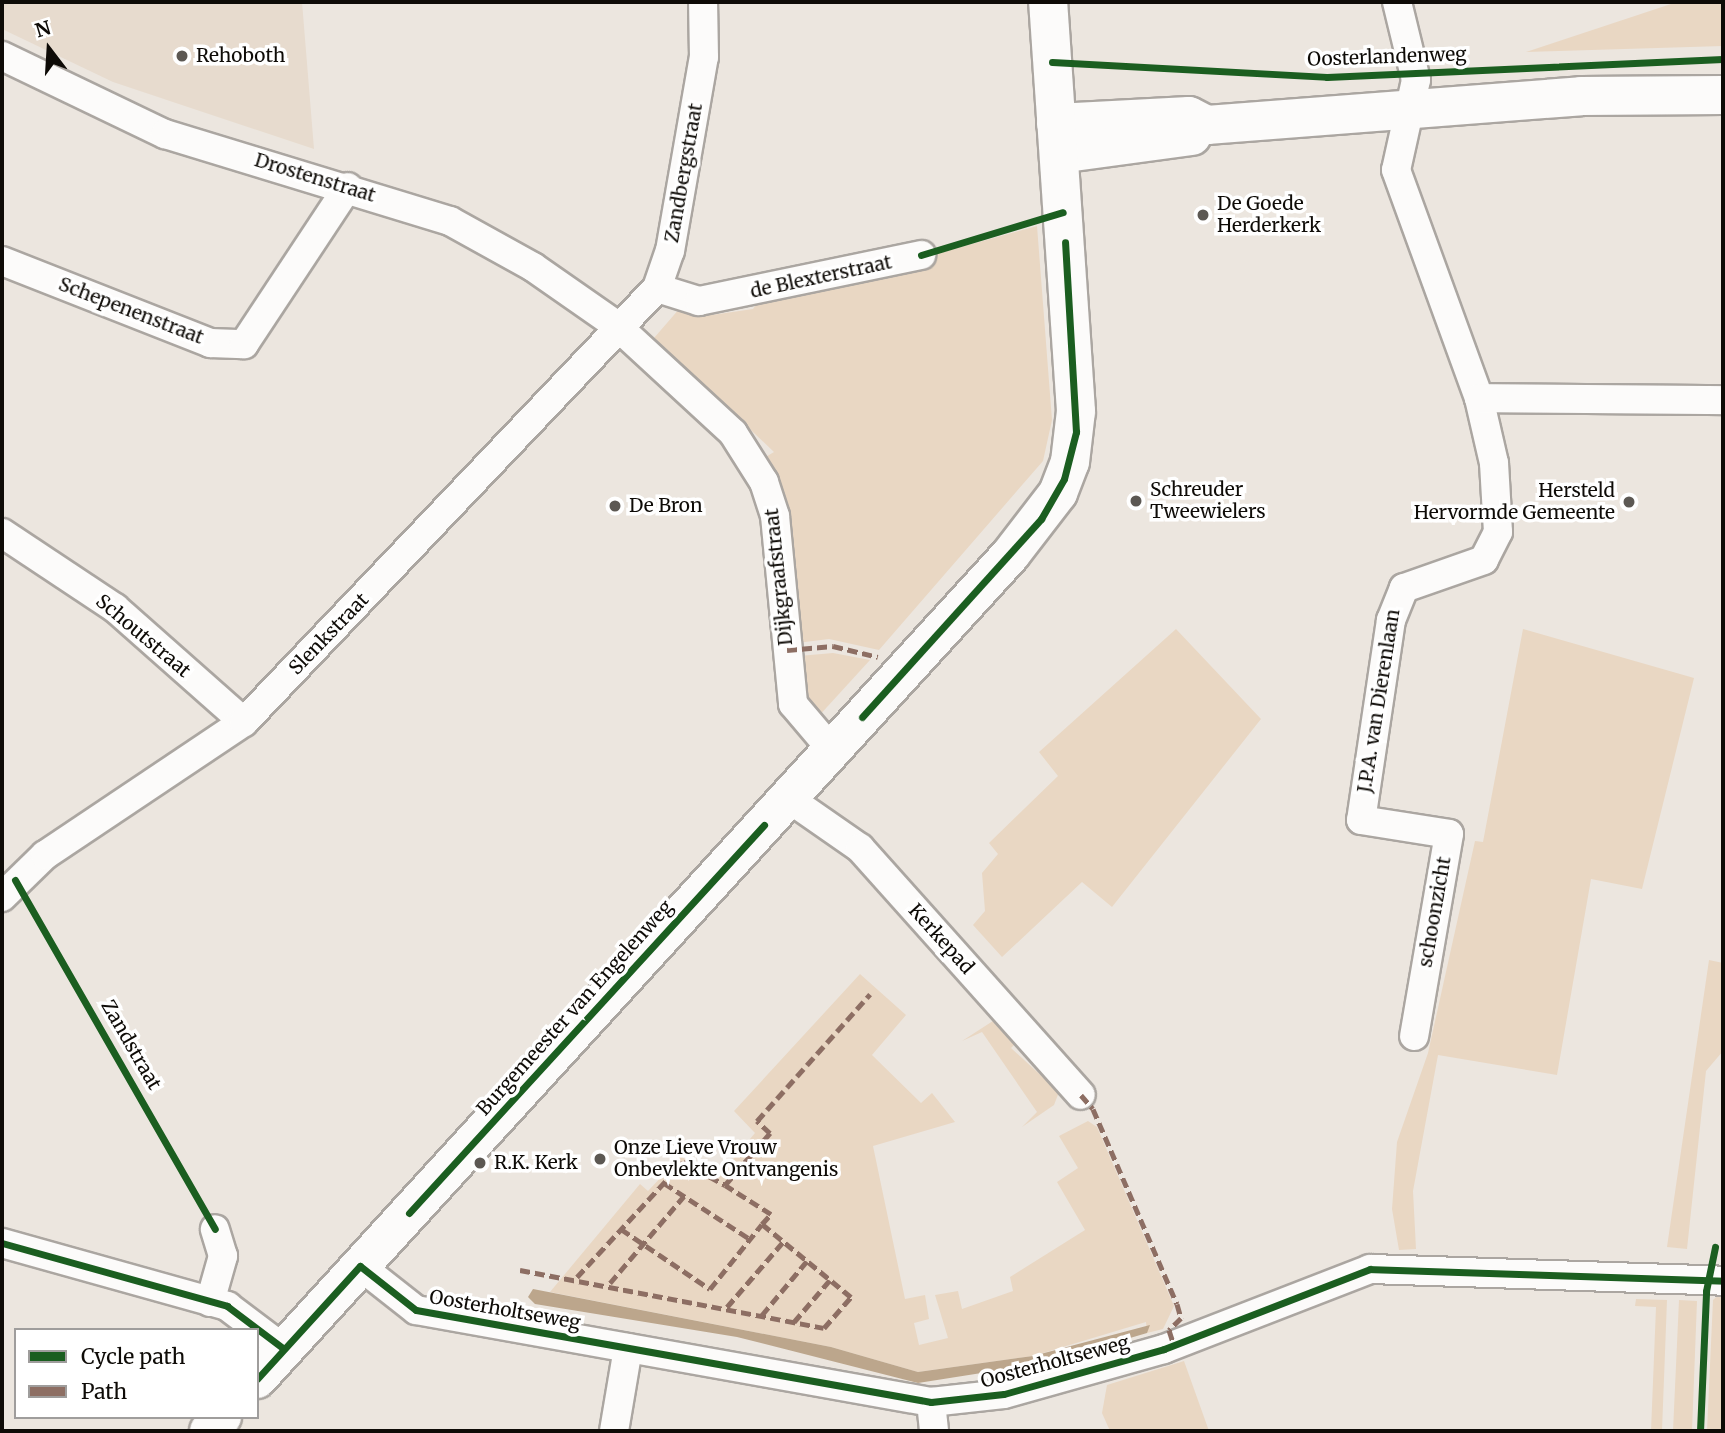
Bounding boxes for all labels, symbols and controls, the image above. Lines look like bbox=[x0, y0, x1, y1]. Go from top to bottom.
north arrow bbox=[14, 14, 84, 84]
text: N bbox=[32, 15, 54, 43]
street label: Oosterlandenweg bbox=[1307, 43, 1467, 71]
place label: Rehoboth bbox=[196, 45, 285, 67]
marker: Rehoboth bbox=[174, 48, 190, 64]
street label: Zandbergstraat bbox=[661, 102, 707, 244]
street label: Drostenstraat bbox=[252, 149, 378, 207]
place label: De Goede Herderkerk bbox=[1217, 193, 1321, 237]
marker: De Goede Herderkerk bbox=[1195, 207, 1211, 223]
street label: de Blexterstraat bbox=[748, 251, 894, 303]
street label: Schepenenstraat bbox=[55, 273, 207, 349]
place label: Schreuder Tweewielers bbox=[1150, 479, 1266, 523]
place label: Hersteld Hervormde Gemeente bbox=[1414, 480, 1615, 524]
marker: Schreuder Tweewielers bbox=[1128, 493, 1144, 509]
marker: Hersteld Hervormde Gemeente bbox=[1621, 494, 1637, 510]
place label: De Bron bbox=[629, 495, 702, 517]
marker: De Bron bbox=[607, 498, 623, 514]
street label: Dijkgraafstraat bbox=[760, 507, 798, 647]
street label: Slenkstraat bbox=[285, 589, 373, 679]
street label: Schoutstraat bbox=[91, 590, 195, 682]
street label: J.P.A. van Dierenlaan bbox=[1353, 608, 1405, 794]
street label: schoonzicht bbox=[1414, 855, 1456, 969]
street label: Burgemeester van Engelenweg bbox=[472, 896, 678, 1120]
street label: Kerkepad bbox=[904, 899, 978, 979]
street label: Zandstraat bbox=[96, 996, 166, 1094]
place label: Onze Lieve Vrouw Onbevlekte Ontvangenis bbox=[614, 1137, 838, 1181]
marker: Onze Lieve Vrouw Onbevlekte Ontvangenis bbox=[592, 1151, 608, 1167]
place label: R.K. Kerk bbox=[494, 1152, 578, 1174]
marker: R.K. Kerk bbox=[472, 1155, 488, 1171]
street label: Oosterholtseweg bbox=[428, 1285, 582, 1335]
legend bbox=[14, 1328, 259, 1419]
street label: Oosterholtseweg bbox=[978, 1331, 1132, 1393]
text: Cycle path bbox=[81, 1343, 185, 1370]
text: Path bbox=[81, 1378, 127, 1405]

